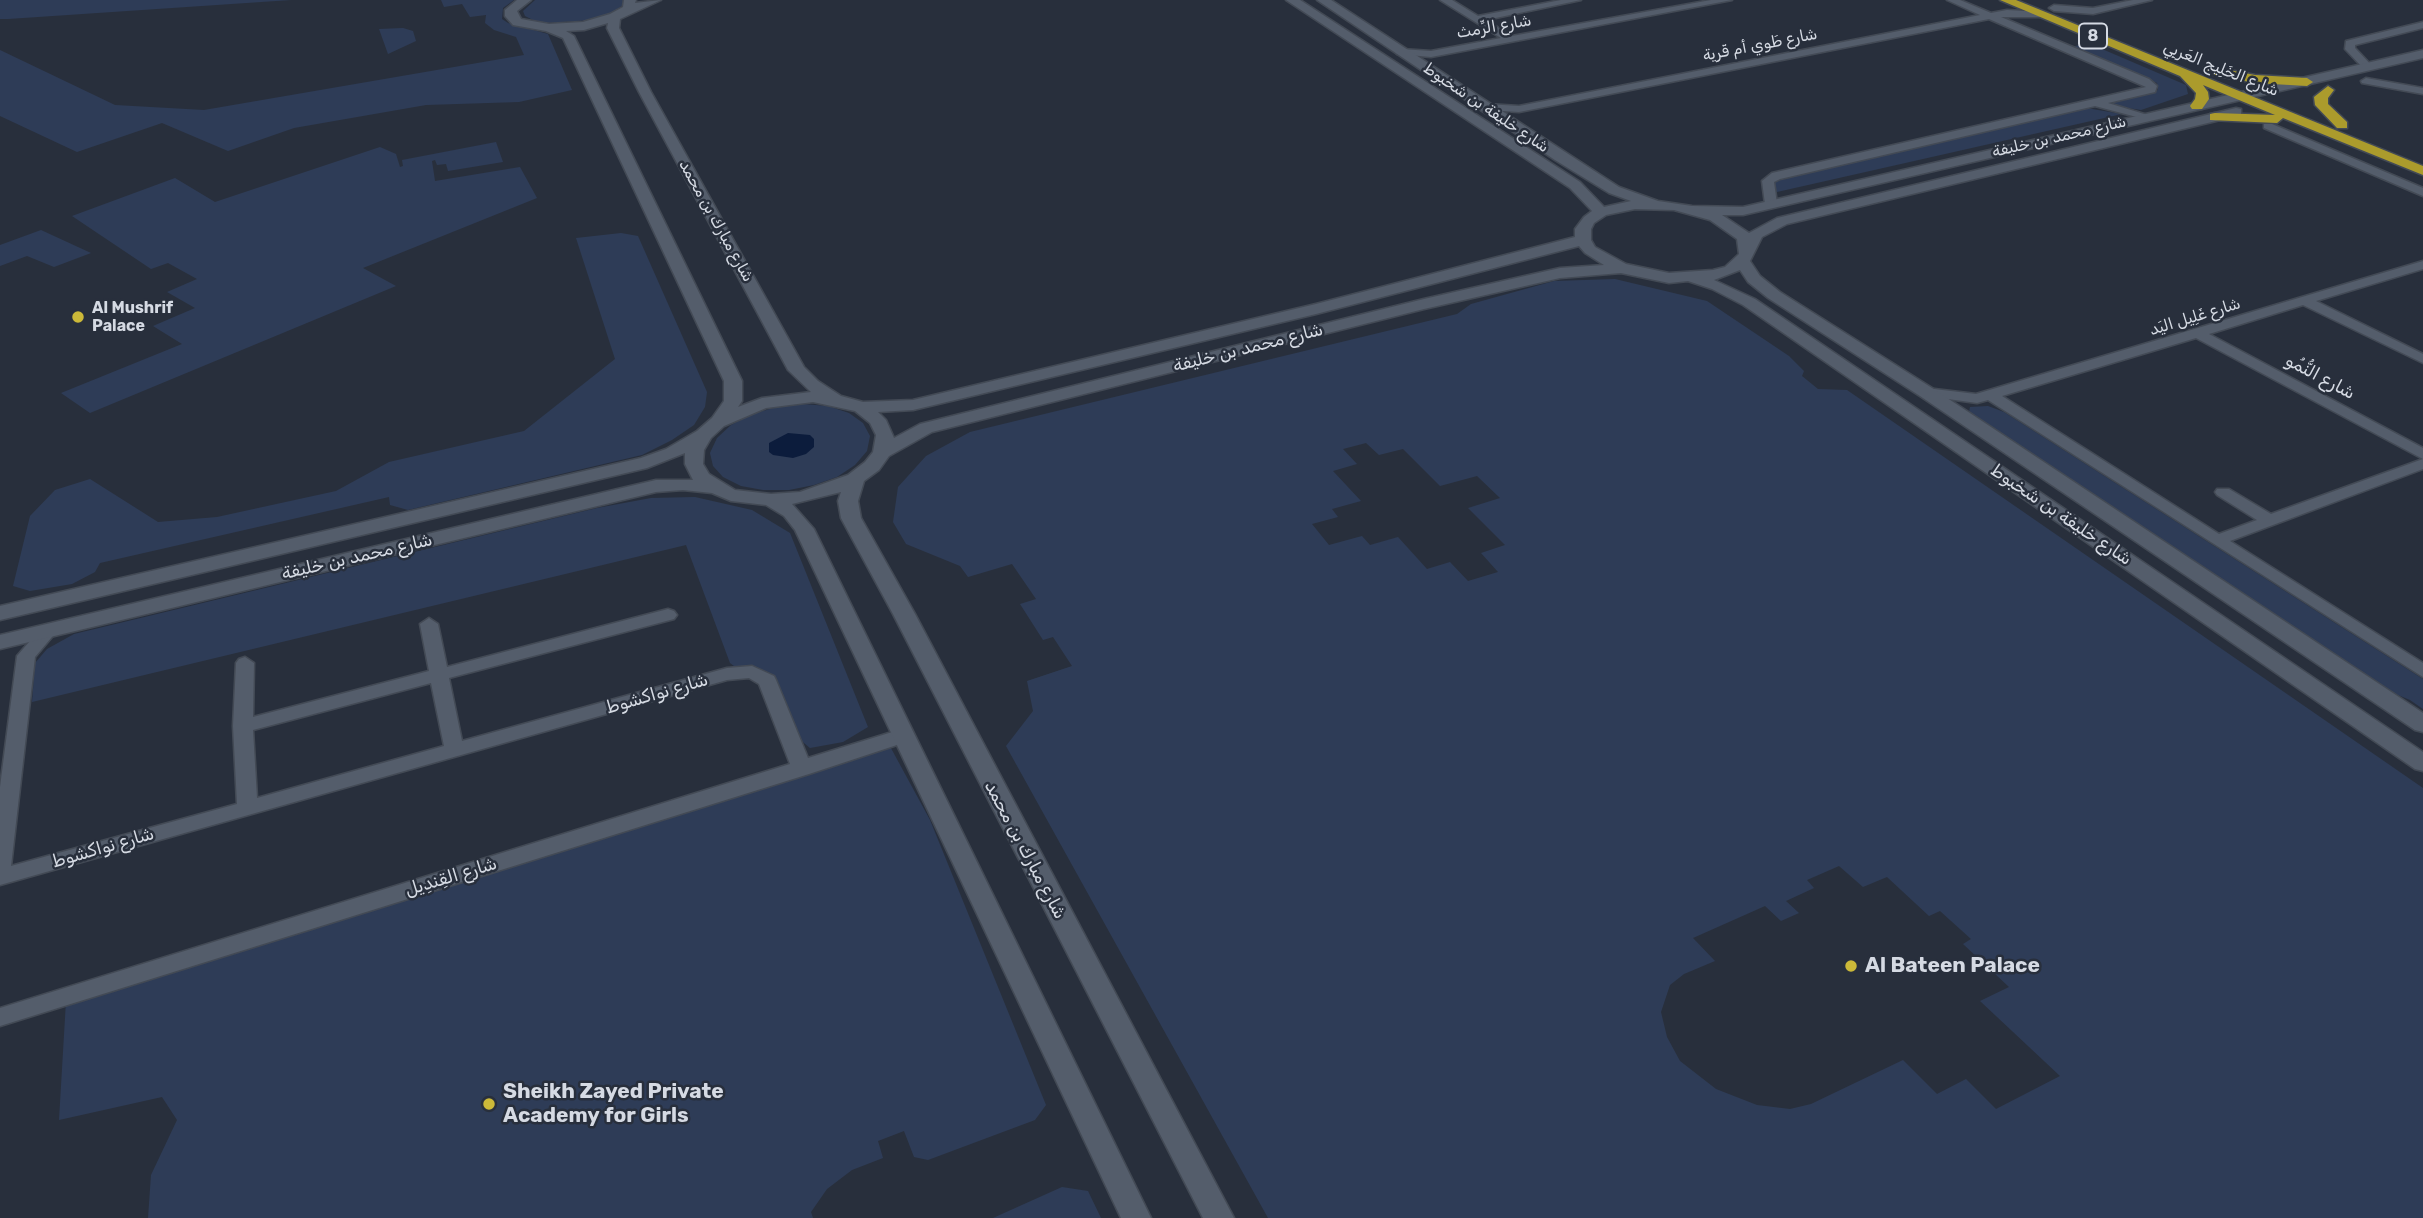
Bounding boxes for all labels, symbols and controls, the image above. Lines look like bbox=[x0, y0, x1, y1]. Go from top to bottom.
street label: شارع الرِّمث bbox=[1455, 11, 1533, 43]
street label: شارع طَوي أم قَرية bbox=[1701, 24, 1819, 66]
road number: 8 bbox=[2079, 24, 2107, 48]
street label: شارع الخَلِيج العَربِي bbox=[2161, 37, 2281, 101]
street label: شارع خليفة بن شخبوط bbox=[1420, 59, 1552, 157]
street label: شارع محمد بن خليفة bbox=[1990, 112, 2128, 162]
street label: شارع مبارك بن محمد bbox=[675, 157, 757, 285]
street label: شارع غَلِيل اليَد bbox=[2147, 294, 2243, 340]
place label: Al Mushrif Palace bbox=[92, 298, 173, 336]
marker: Al Mushrif Palace bbox=[70, 309, 86, 325]
street label: شارع محمد بن خليفة bbox=[1171, 319, 1325, 377]
street label: شارع النُّمُو bbox=[2281, 350, 2359, 404]
street label: شارع خليفة بن شخبوط bbox=[1986, 460, 2136, 570]
street label: شارع محمد بن خليفة bbox=[279, 529, 435, 585]
street label: شارع نواكشوط bbox=[603, 669, 711, 719]
street label: شارع مبارك بن محمد bbox=[979, 777, 1071, 923]
street label: شارع نواكشوط bbox=[49, 823, 157, 873]
street label: شارع القِندِيل bbox=[402, 853, 500, 901]
place label: Al Bateen Palace bbox=[1865, 953, 2040, 979]
marker: Al Bateen Palace bbox=[1843, 958, 1859, 974]
place label: Sheikh Zayed Private Academy for Girls bbox=[503, 1079, 724, 1129]
marker: Sheikh Zayed Private Academy for Girls bbox=[481, 1096, 497, 1112]

